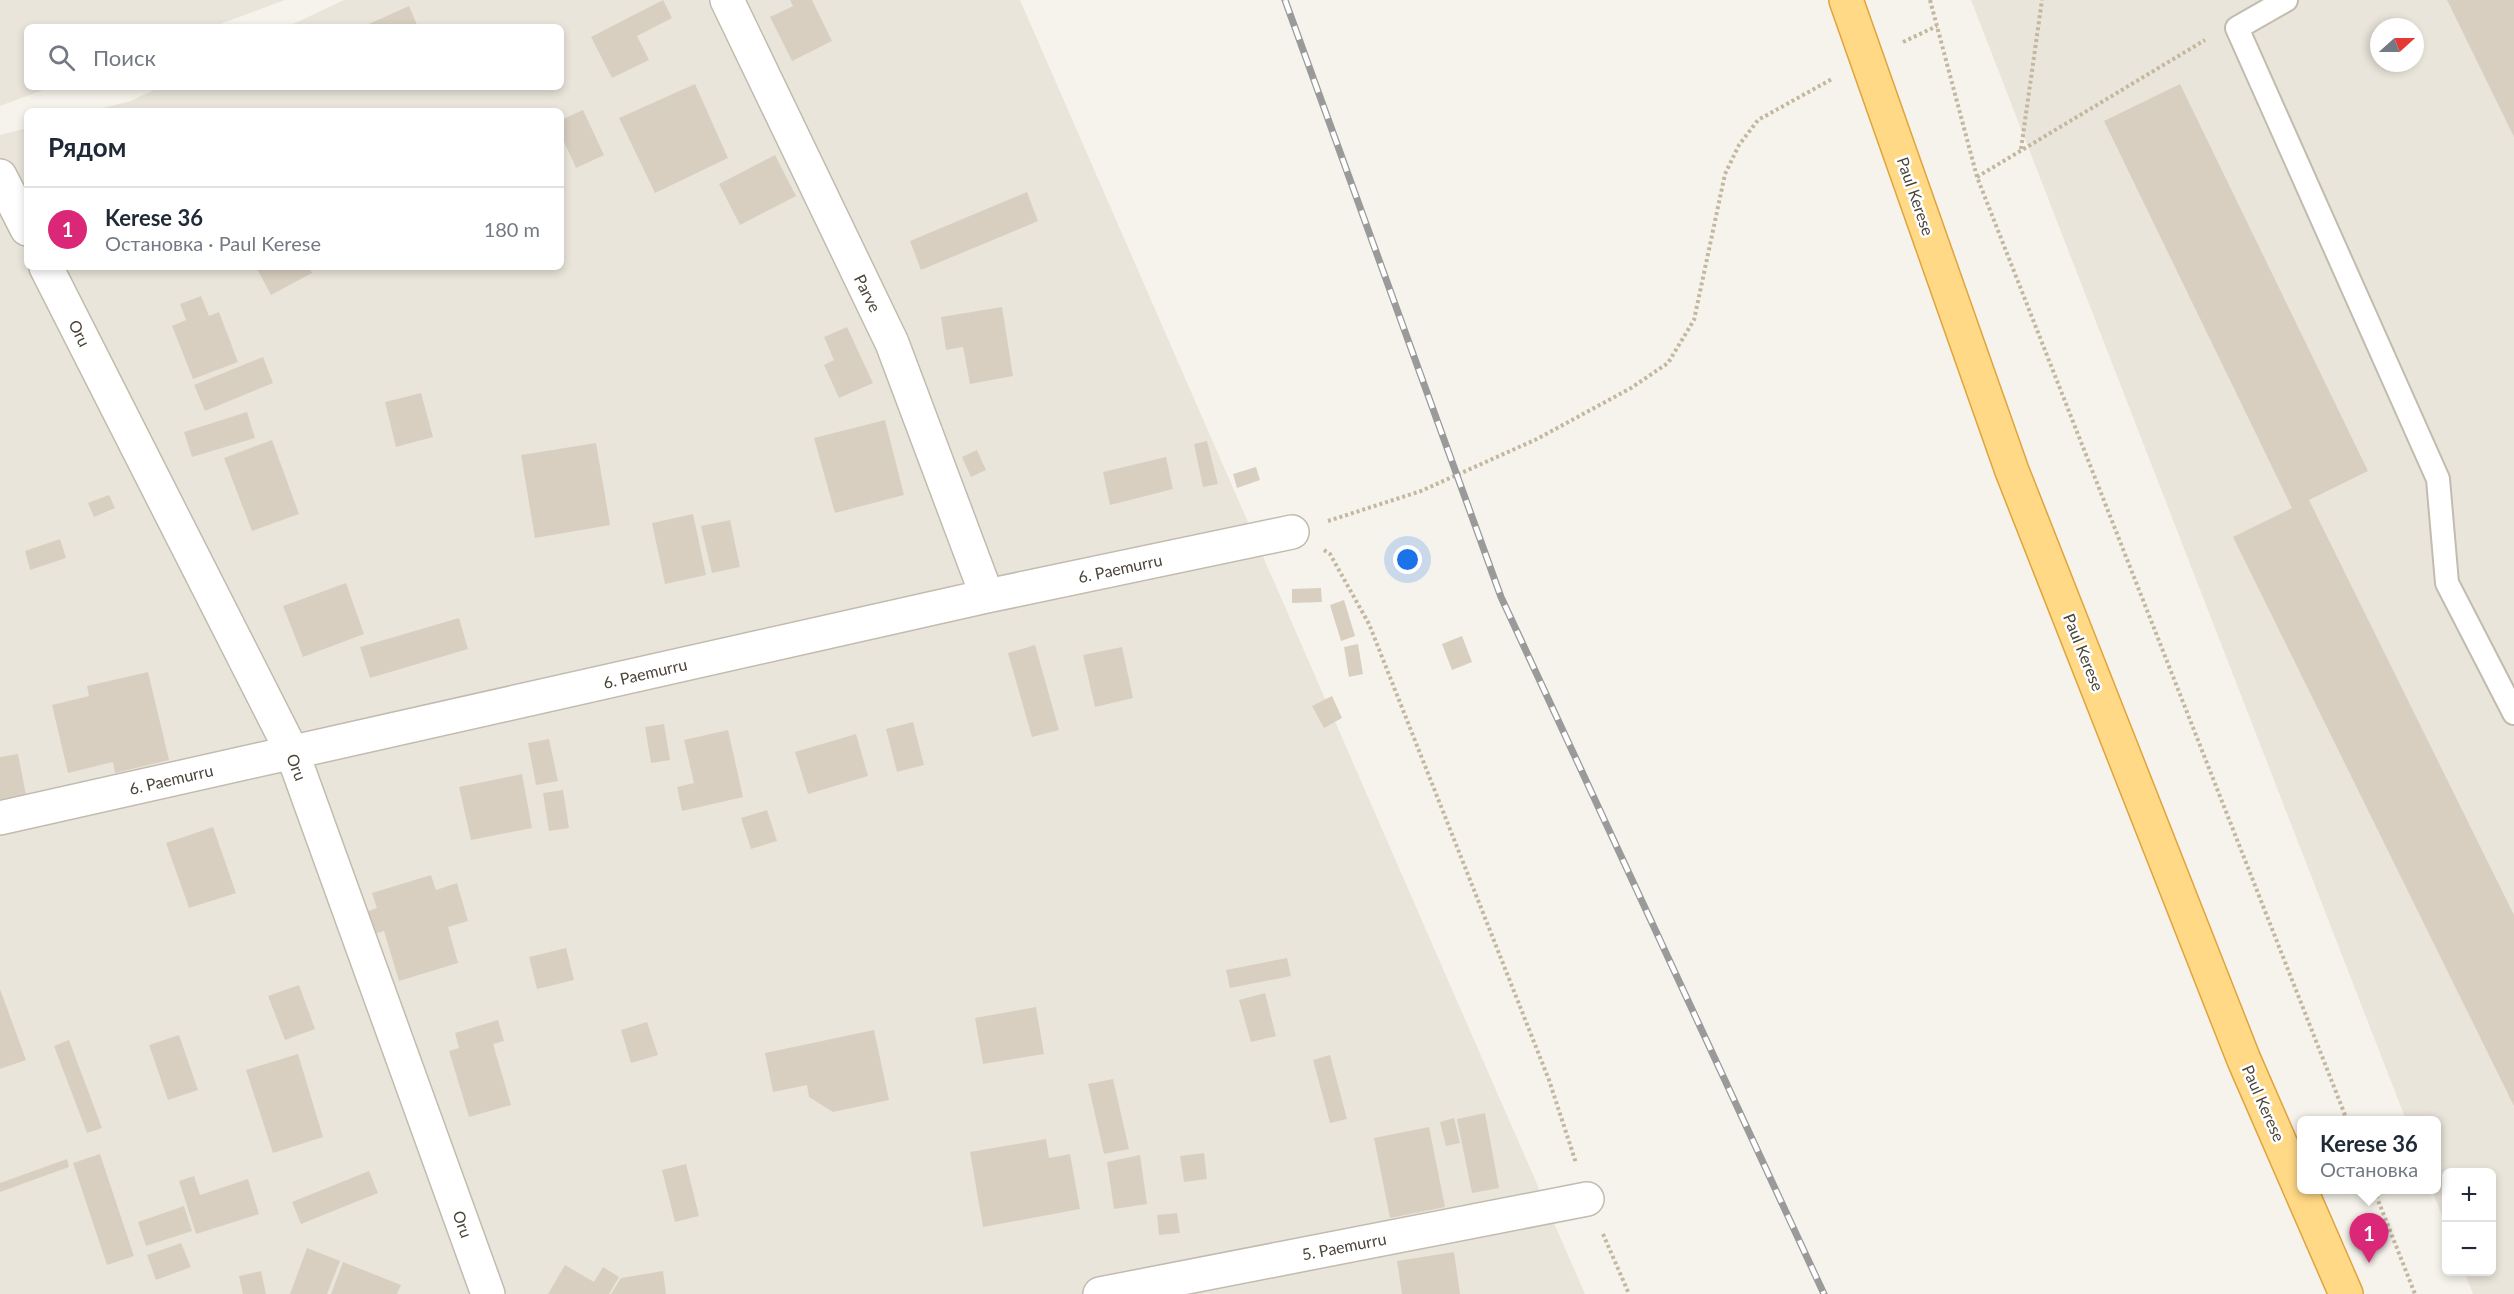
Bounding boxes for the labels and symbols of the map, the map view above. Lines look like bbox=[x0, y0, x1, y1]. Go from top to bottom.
north arrow bbox=[2370, 18, 2424, 72]
street label: Paul Kerese bbox=[1894, 154, 1938, 238]
street label: Parve bbox=[851, 271, 885, 315]
street label: Oru bbox=[65, 316, 95, 350]
your location bbox=[1393, 545, 1422, 574]
street label: 6. Paemurru bbox=[1076, 550, 1164, 586]
street label: Paul Kerese bbox=[2060, 610, 2108, 694]
street label: 6. Paemurru bbox=[601, 654, 689, 692]
street label: Oru bbox=[283, 751, 311, 783]
street label: 6. Paemurru bbox=[127, 760, 215, 798]
street label: Paul Kerese bbox=[2239, 1062, 2289, 1144]
street label: Oru bbox=[449, 1208, 477, 1240]
pin: 1 bbox=[2350, 1214, 2388, 1263]
street label: 5. Paemurru bbox=[1300, 1229, 1388, 1263]

